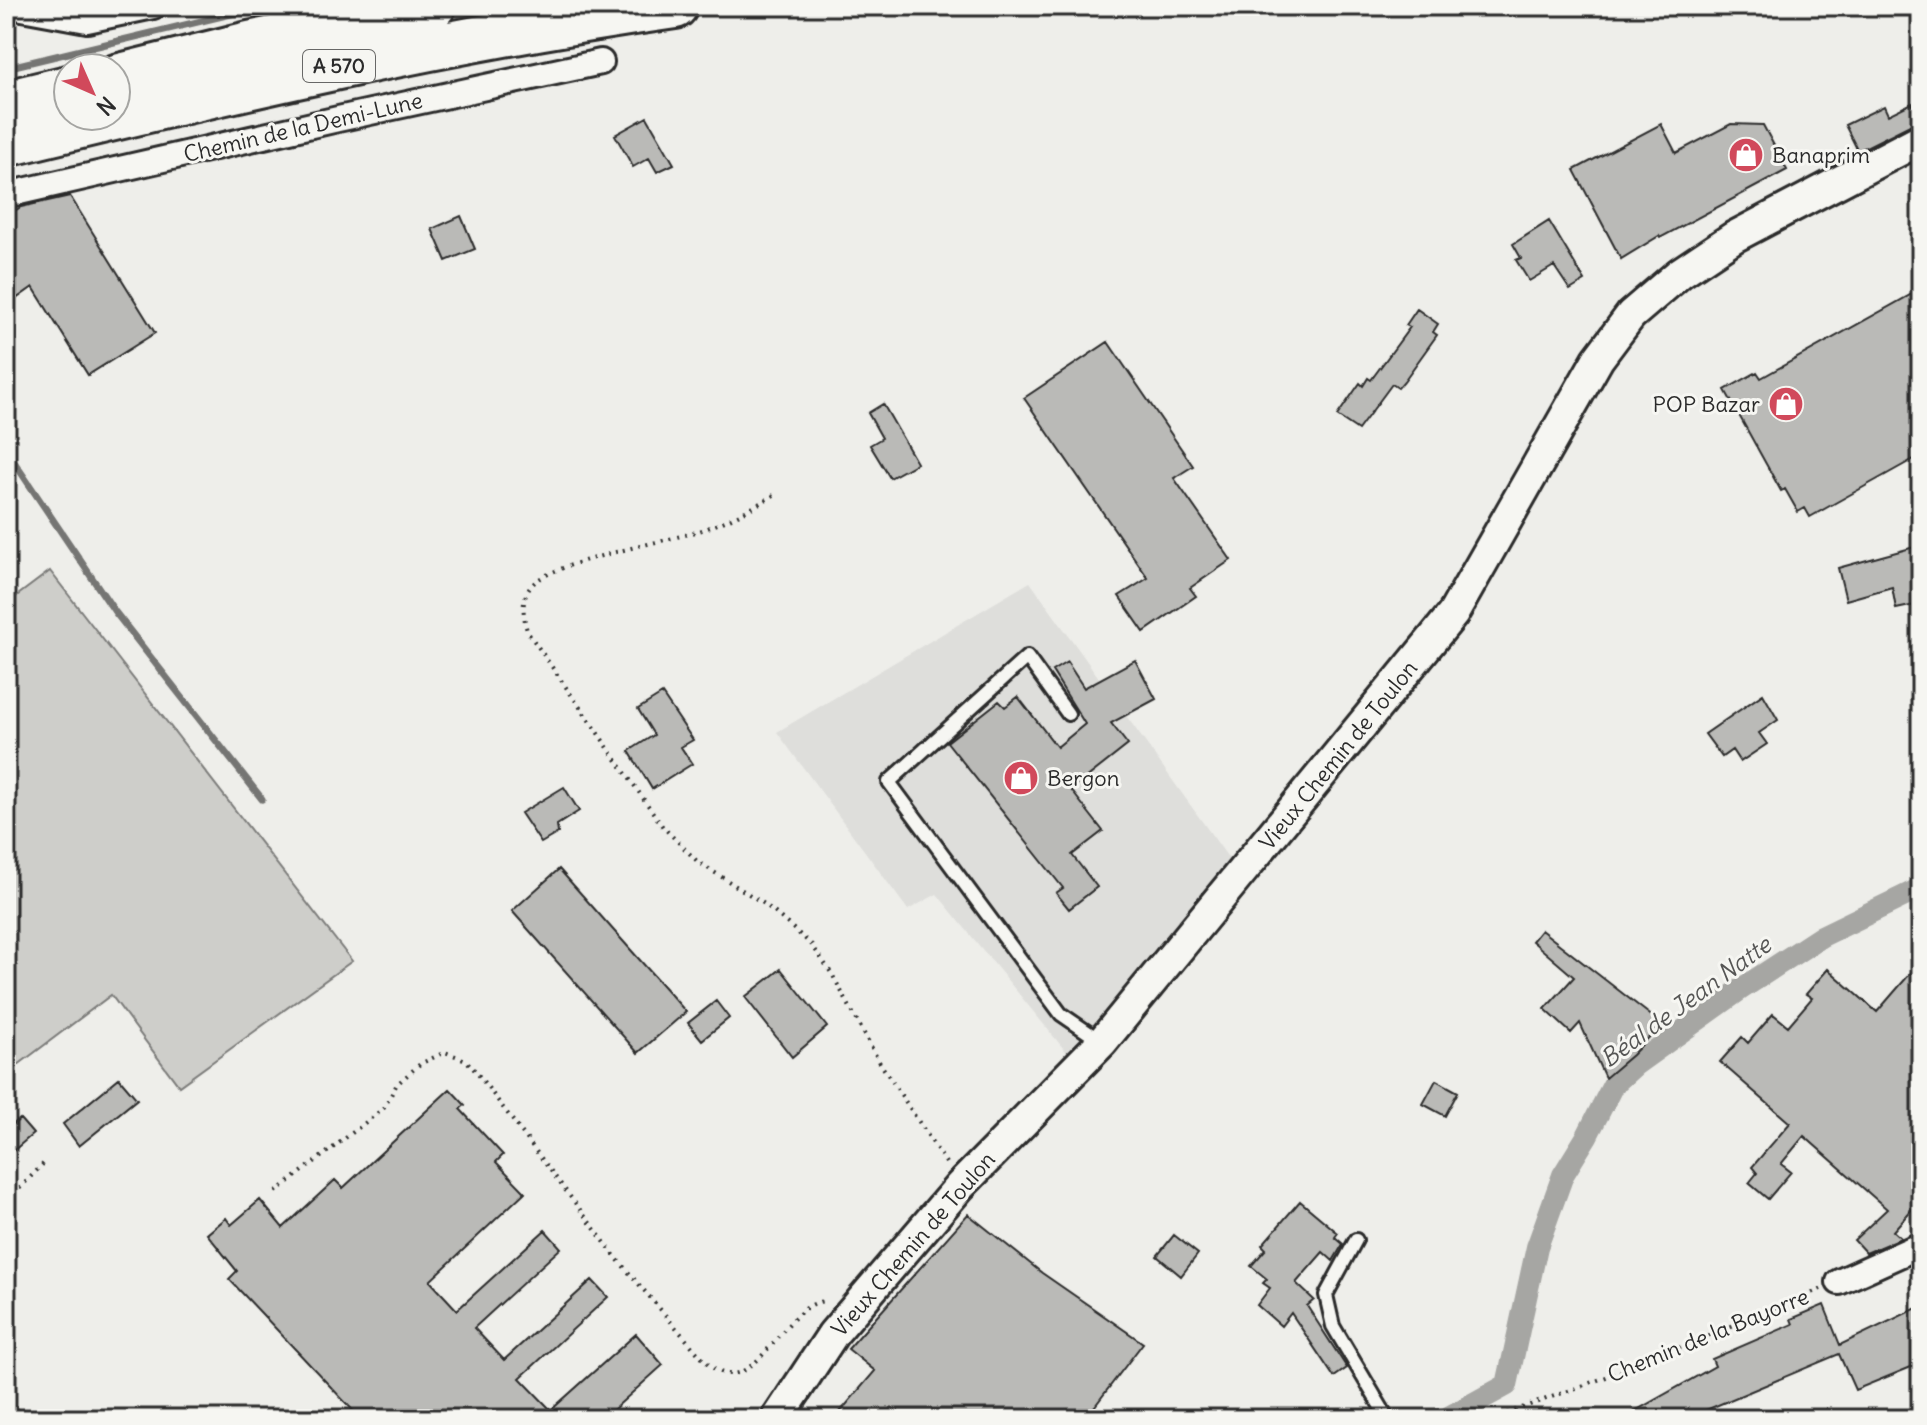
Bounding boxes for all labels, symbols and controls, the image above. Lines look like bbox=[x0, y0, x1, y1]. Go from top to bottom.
road number: A 570 bbox=[303, 50, 375, 82]
north arrow bbox=[52, 52, 132, 132]
street label: Chemin de la Demi-Lune bbox=[181, 86, 425, 168]
text: N bbox=[91, 91, 121, 121]
shop icon: Banaprim bbox=[1727, 136, 1765, 174]
place label: Banaprim bbox=[1772, 141, 1870, 169]
shop icon: POP Bazar bbox=[1767, 385, 1805, 423]
place label: POP Bazar bbox=[1652, 390, 1760, 418]
street label: Vieux Chemin de Toulon bbox=[1253, 655, 1423, 855]
shop icon: Bergon bbox=[1002, 759, 1040, 797]
place label: Bergon bbox=[1047, 764, 1119, 792]
water label: Béal de Jean Natte bbox=[1594, 928, 1778, 1073]
street label: Vieux Chemin de Toulon bbox=[825, 1146, 1001, 1342]
street label: Chemin de la Bayorre bbox=[1603, 1282, 1813, 1388]

